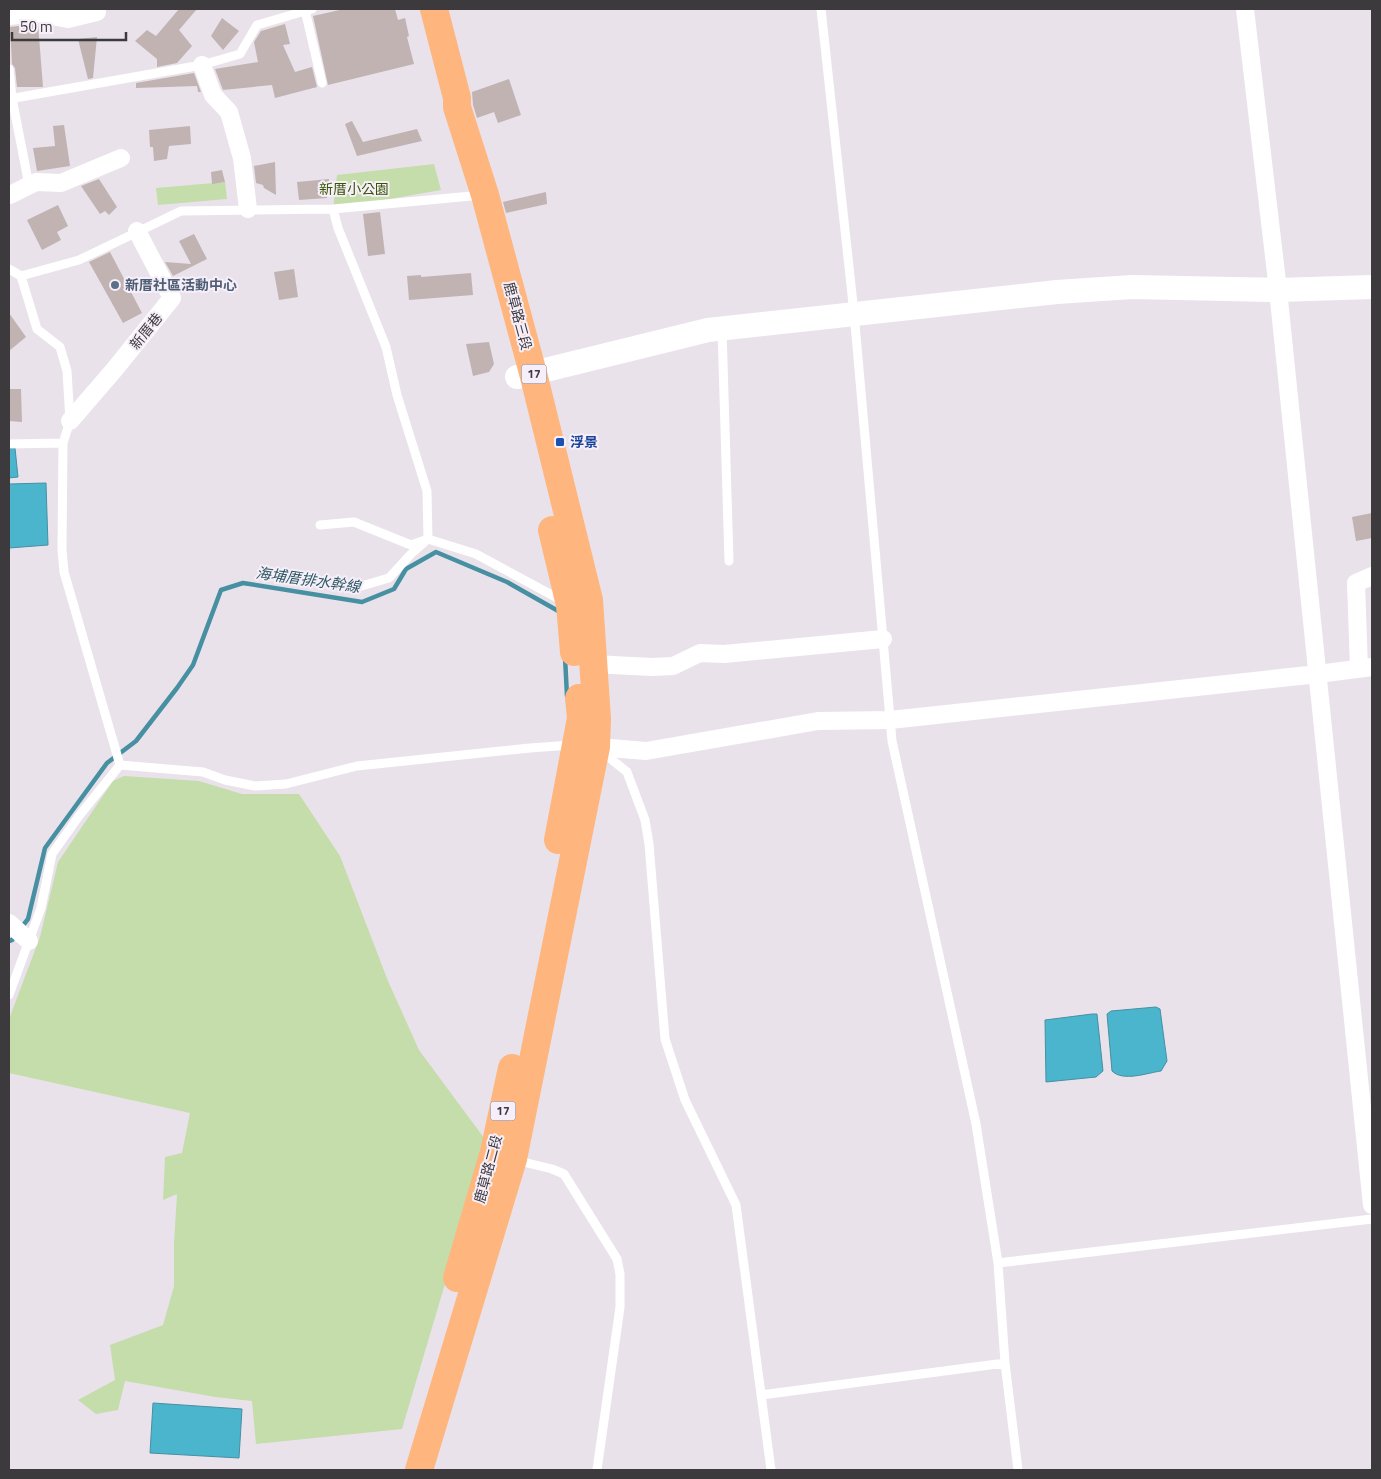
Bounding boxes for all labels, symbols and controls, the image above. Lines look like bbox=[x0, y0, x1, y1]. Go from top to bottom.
scale bar bbox=[12, 10, 126, 42]
text: 50 m bbox=[20, 15, 53, 38]
park label: 新厝小公園 bbox=[319, 178, 389, 199]
place label: 新厝社區活動中心 bbox=[125, 274, 237, 295]
marker: 新厝社區活動中心 bbox=[109, 279, 121, 291]
street label: 鹿草路三段 bbox=[499, 279, 538, 352]
street label: 新厝巷 bbox=[124, 308, 167, 354]
road number: 17 bbox=[522, 364, 546, 384]
place label: 浮景 bbox=[570, 431, 598, 452]
marker: 浮景 bbox=[554, 436, 566, 448]
water label: 海埔厝排水幹線 bbox=[254, 561, 364, 598]
road number: 17 bbox=[490, 1102, 516, 1120]
street label: 鹿草路二段 bbox=[468, 1132, 507, 1205]

